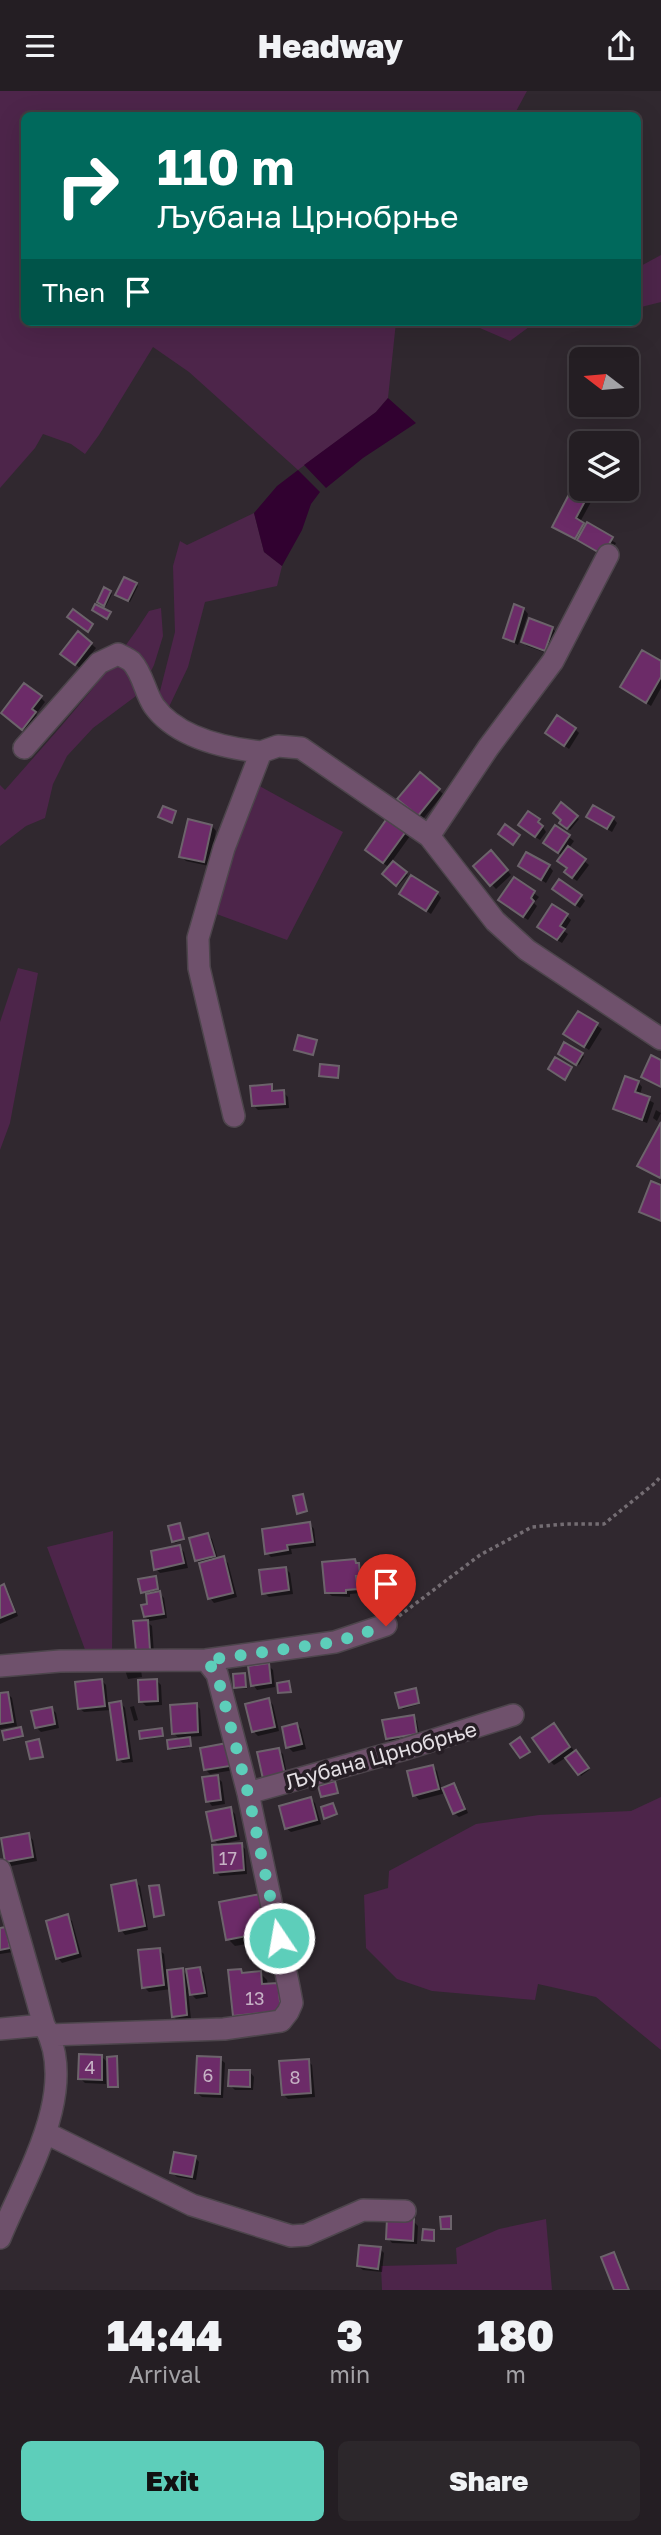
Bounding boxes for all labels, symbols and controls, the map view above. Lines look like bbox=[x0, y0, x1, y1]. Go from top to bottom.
icon: menu bbox=[21, 27, 59, 65]
text: Headway bbox=[258, 27, 403, 65]
icon: share bbox=[602, 27, 640, 65]
text: 110 m bbox=[157, 137, 294, 196]
icon: right bbox=[42, 140, 133, 231]
text: Љубана Црнобрње bbox=[157, 197, 459, 235]
icon: arrive bbox=[119, 273, 157, 311]
text: Then bbox=[42, 277, 105, 308]
north arrow bbox=[569, 347, 639, 417]
map controls bbox=[569, 347, 639, 501]
button: layers bbox=[569, 431, 639, 501]
pin bbox=[356, 1554, 416, 1626]
icon: arrive bbox=[367, 1565, 405, 1603]
street label: Љубана Црнобрње bbox=[282, 1715, 480, 1795]
house number: 17 bbox=[219, 1847, 237, 1869]
position arrow bbox=[242, 1901, 316, 1975]
house number: 13 bbox=[245, 1987, 265, 2009]
house number: 4 bbox=[85, 2056, 96, 2078]
house number: 6 bbox=[203, 2064, 213, 2086]
house number: 8 bbox=[290, 2066, 300, 2088]
text: 14:44 bbox=[107, 2310, 223, 2360]
text: 3 bbox=[337, 2310, 363, 2360]
text: 180 bbox=[477, 2310, 554, 2360]
text: Arrival bbox=[129, 2360, 201, 2388]
text: min bbox=[329, 2360, 370, 2388]
text: m bbox=[505, 2360, 526, 2388]
button: Exit bbox=[21, 2441, 324, 2521]
button: Share bbox=[338, 2441, 640, 2521]

